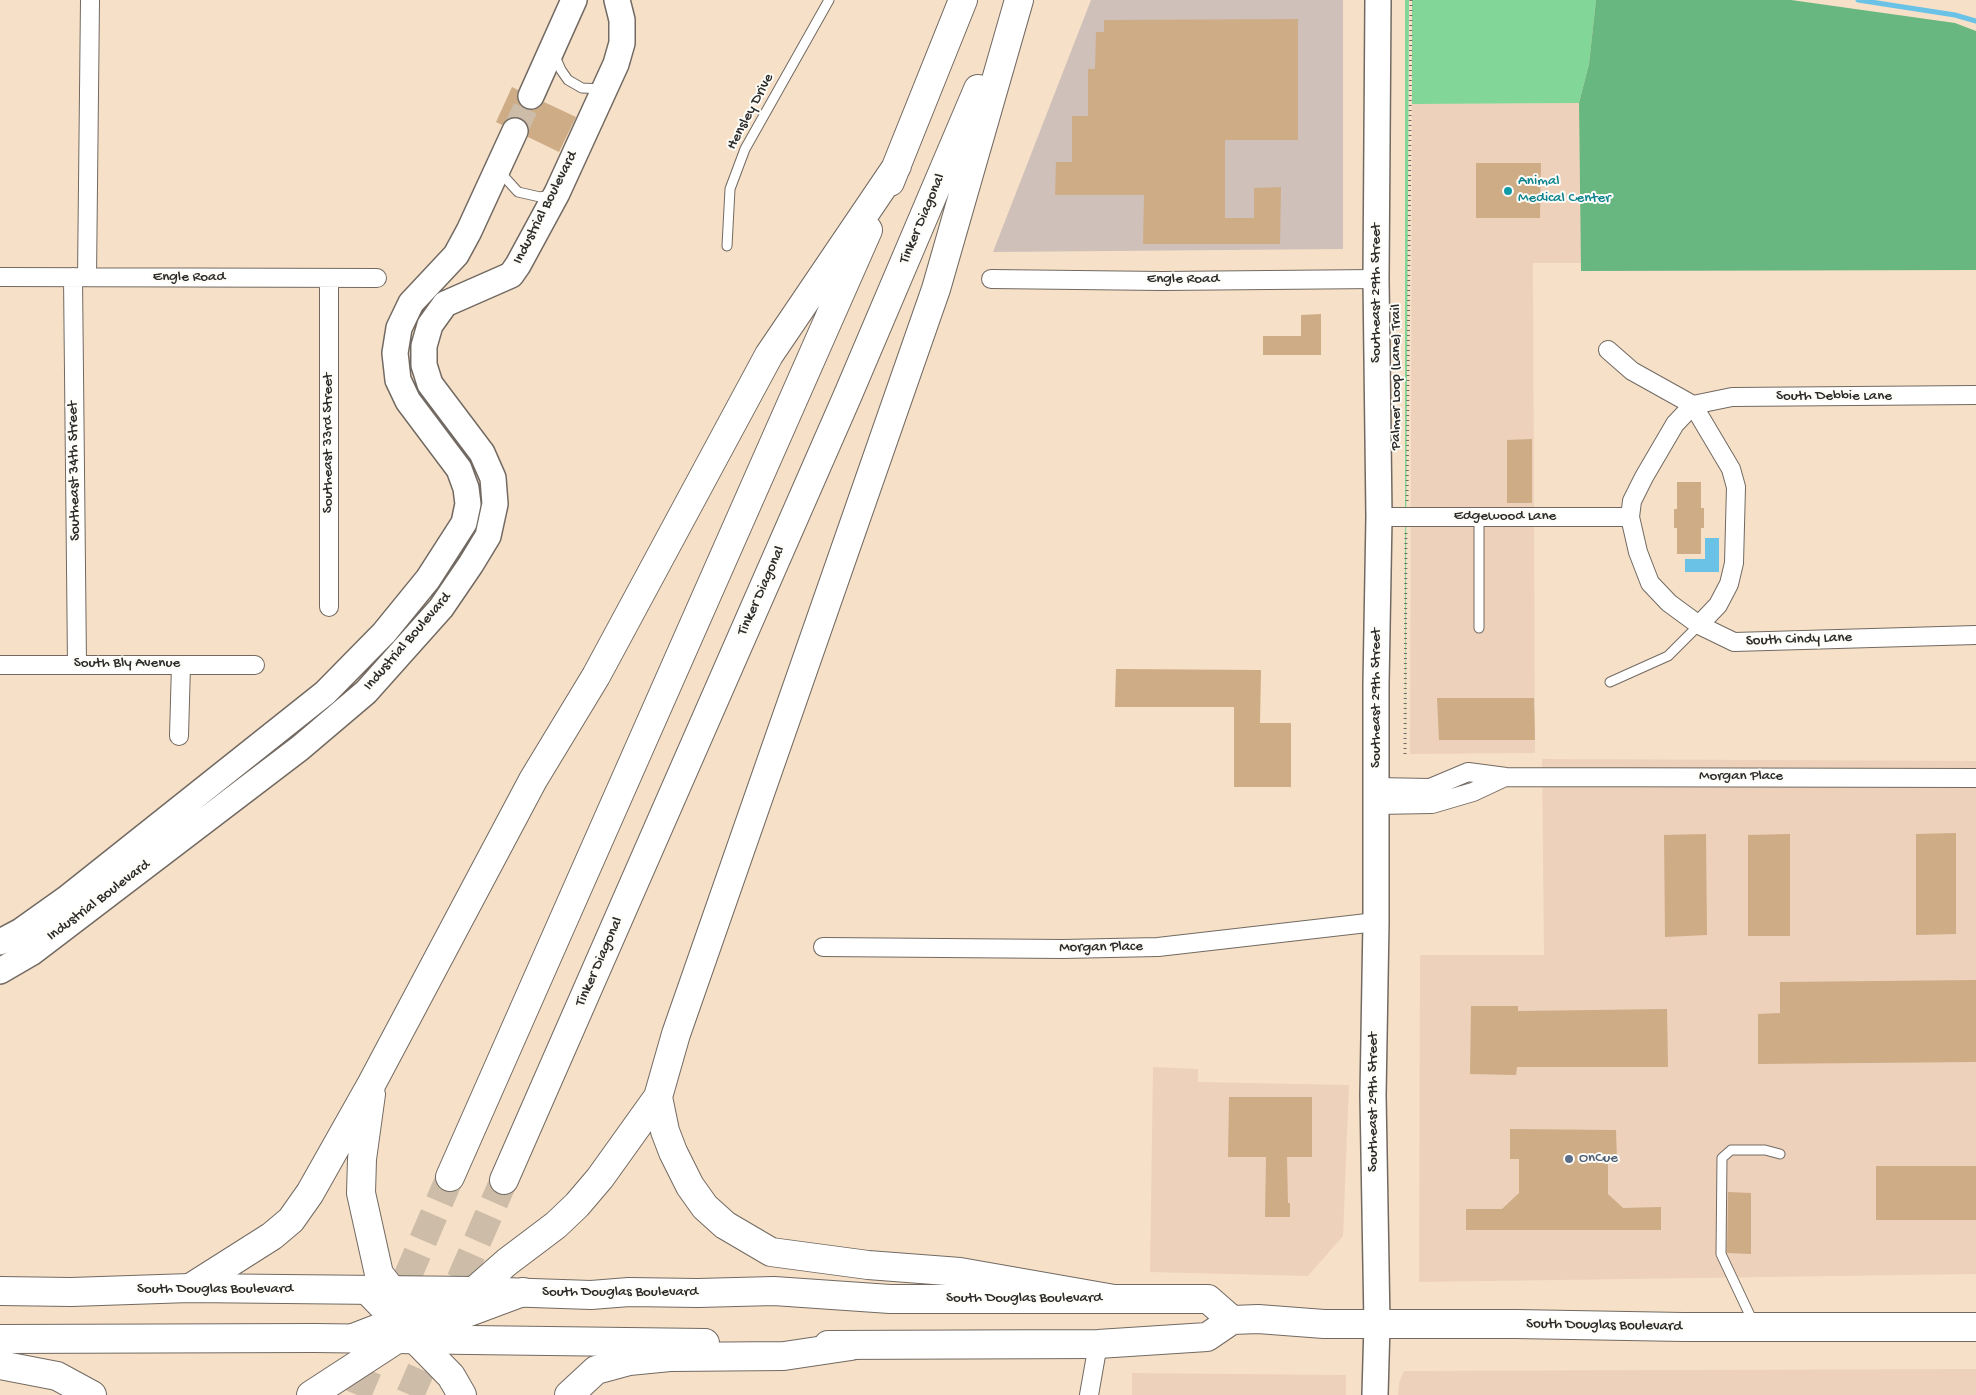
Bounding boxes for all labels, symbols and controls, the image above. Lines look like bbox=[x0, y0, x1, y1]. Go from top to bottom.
street label: Hensley Drive bbox=[723, 71, 779, 153]
street label: Industrial Boulevard bbox=[510, 148, 582, 268]
street label: Tinker Diagonal bbox=[896, 171, 950, 267]
place label: Animal Medical Center bbox=[1518, 173, 1611, 208]
marker: Animal Medical Center bbox=[1502, 185, 1514, 197]
street label: Southeast 29th Street bbox=[1368, 223, 1386, 363]
street label: Engle Road bbox=[153, 269, 225, 287]
street label: Engle Road bbox=[1147, 271, 1219, 289]
street label: Palmer Loop (Lane) Trail bbox=[1388, 304, 1406, 450]
street label: Southeast 33rd Street bbox=[320, 373, 338, 513]
street label: South Debbie Lane bbox=[1776, 388, 1892, 406]
street label: Southeast 34th Street bbox=[65, 401, 85, 541]
street label: Edgewood Lane bbox=[1454, 508, 1556, 526]
street label: Tinker Diagonal bbox=[734, 544, 790, 638]
street label: Industrial Boulevard bbox=[360, 589, 456, 695]
street label: Southeast 29th Street bbox=[1368, 628, 1386, 768]
street label: South Cindy Lane bbox=[1746, 629, 1852, 651]
street label: South Bly Avenue bbox=[74, 655, 180, 673]
street label: Morgan Place bbox=[1699, 768, 1783, 786]
street label: Industrial Boulevard bbox=[44, 856, 154, 946]
street label: Tinker Diagonal bbox=[572, 915, 628, 1009]
street label: Morgan Place bbox=[1059, 938, 1143, 958]
street label: Southeast 29th Street bbox=[1365, 1032, 1383, 1172]
place label: OnCue bbox=[1579, 1150, 1618, 1168]
marker: OnCue bbox=[1563, 1153, 1575, 1165]
street label: South Douglas Boulevard bbox=[137, 1281, 293, 1299]
street label: South Douglas Boulevard bbox=[542, 1284, 698, 1302]
street label: South Douglas Boulevard bbox=[946, 1290, 1102, 1308]
street label: South Douglas Boulevard bbox=[1526, 1316, 1682, 1336]

